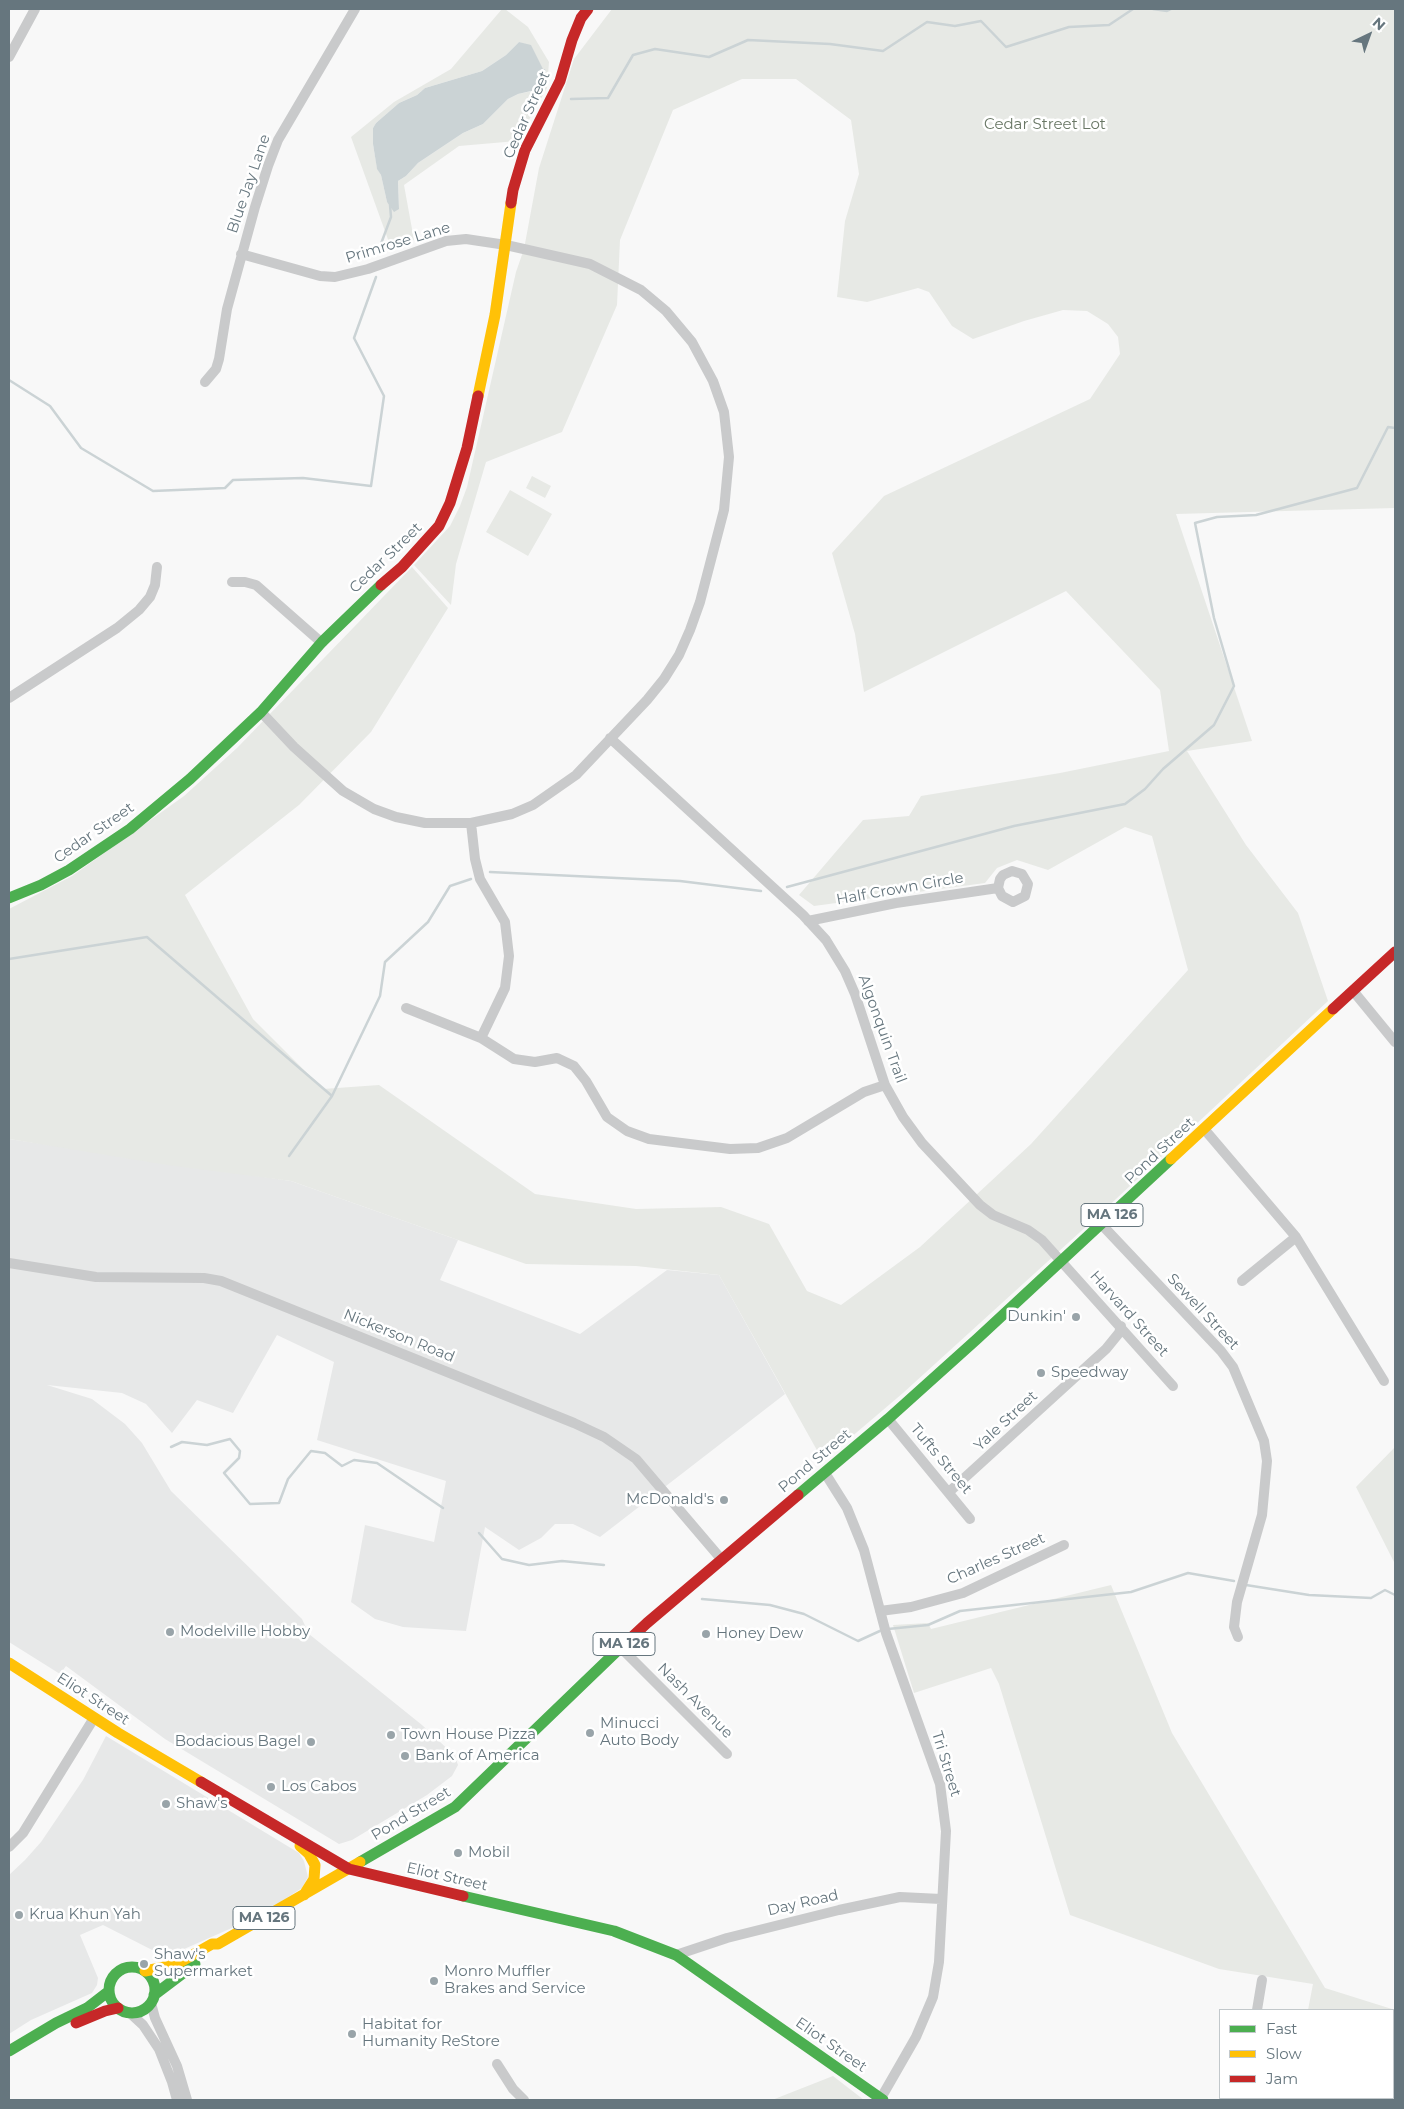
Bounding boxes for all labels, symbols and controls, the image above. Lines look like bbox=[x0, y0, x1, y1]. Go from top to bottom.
north arrow bbox=[1344, 10, 1394, 60]
text: N bbox=[1369, 13, 1389, 34]
street label: Cedar Street bbox=[500, 69, 554, 161]
park label: Cedar Street Lot bbox=[984, 116, 1106, 134]
street label: Blue Jay Lane bbox=[224, 132, 274, 236]
street label: Primrose Lane bbox=[343, 219, 453, 267]
street label: Cedar Street bbox=[346, 519, 426, 597]
street label: Cedar Street bbox=[50, 799, 138, 867]
street label: Half Crown Circle bbox=[835, 869, 965, 909]
street label: Algonquin Trail bbox=[854, 973, 910, 1085]
street label: Pond Street bbox=[1121, 1114, 1199, 1188]
road number: MA 126 bbox=[1081, 1204, 1143, 1226]
street label: Harvard Street bbox=[1086, 1267, 1172, 1361]
street label: Sewell Street bbox=[1163, 1270, 1243, 1354]
street label: Nickerson Road bbox=[341, 1306, 457, 1366]
place label: Dunkin' bbox=[1007, 1308, 1066, 1326]
marker: Dunkin' bbox=[1070, 1311, 1082, 1323]
place label: Speedway bbox=[1051, 1364, 1128, 1382]
marker: Speedway bbox=[1035, 1367, 1047, 1379]
street label: Yale Street bbox=[971, 1387, 1041, 1455]
street label: Tufts Street bbox=[906, 1420, 976, 1498]
street label: Pond Street bbox=[775, 1425, 855, 1497]
place label: McDonald's bbox=[626, 1491, 714, 1509]
marker: McDonald's bbox=[718, 1494, 730, 1506]
street label: Charles Street bbox=[944, 1529, 1048, 1589]
place label: Modelville Hobby bbox=[180, 1623, 310, 1641]
place label: Honey Dew bbox=[716, 1625, 803, 1643]
marker: Modelville Hobby bbox=[164, 1626, 176, 1638]
marker: Honey Dew bbox=[700, 1628, 712, 1640]
road number: MA 126 bbox=[593, 1632, 655, 1656]
street label: Nash Avenue bbox=[654, 1660, 736, 1742]
street label: Eliot Street bbox=[53, 1669, 133, 1729]
place label: Minucci Auto Body bbox=[600, 1715, 679, 1750]
place label: Town House Pizza bbox=[401, 1726, 536, 1744]
marker: Minucci Auto Body bbox=[584, 1727, 596, 1739]
marker: Town House Pizza bbox=[385, 1729, 397, 1741]
street label: Tri Street bbox=[928, 1729, 964, 1799]
place label: Bodacious Bagel bbox=[175, 1733, 301, 1751]
marker: Bodacious Bagel bbox=[305, 1736, 317, 1748]
place label: Bank of America bbox=[415, 1747, 540, 1765]
marker: Bank of America bbox=[399, 1750, 411, 1762]
place label: Los Cabos bbox=[281, 1778, 357, 1796]
marker: Los Cabos bbox=[265, 1781, 277, 1793]
street label: Pond Street bbox=[368, 1783, 454, 1845]
place label: Shaw's bbox=[176, 1795, 228, 1813]
marker: Shaw's bbox=[160, 1798, 172, 1810]
place label: Mobil bbox=[468, 1844, 510, 1862]
marker: Mobil bbox=[452, 1847, 464, 1859]
street label: Eliot Street bbox=[405, 1859, 489, 1895]
street label: Day Road bbox=[766, 1886, 840, 1920]
place label: Krua Khun Yah bbox=[29, 1906, 141, 1924]
road number: MA 126 bbox=[233, 1906, 295, 1930]
marker: Krua Khun Yah bbox=[13, 1909, 25, 1921]
place label: Shaw's Supermarket bbox=[154, 1946, 253, 1981]
marker: Shaw's Supermarket bbox=[138, 1958, 150, 1970]
place label: Monro Muffler Brakes and Service bbox=[444, 1963, 586, 1998]
marker: Monro Muffler Brakes and Service bbox=[428, 1975, 440, 1987]
legend bbox=[1219, 2009, 1394, 2099]
street label: Eliot Street bbox=[792, 2014, 870, 2076]
place label: Habitat for Humanity ReStore bbox=[362, 2016, 500, 2051]
text: Fast bbox=[1266, 2019, 1297, 2038]
marker: Habitat for Humanity ReStore bbox=[346, 2028, 358, 2040]
text: Slow bbox=[1266, 2044, 1302, 2063]
text: Jam bbox=[1266, 2069, 1298, 2088]

